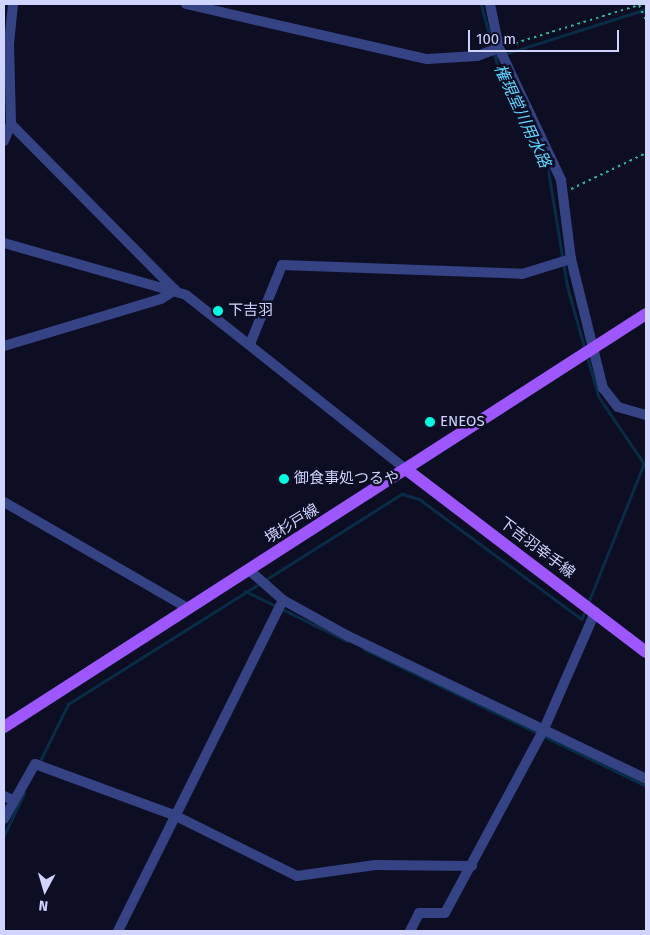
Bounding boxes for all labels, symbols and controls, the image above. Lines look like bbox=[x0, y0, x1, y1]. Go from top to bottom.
scale bar bbox=[470, 20, 621, 52]
text: 100 m bbox=[476, 30, 516, 48]
water label: 権現堂川用水路 bbox=[490, 61, 554, 171]
place label: 下吉羽 bbox=[228, 302, 273, 320]
marker: 下吉羽 bbox=[212, 305, 224, 317]
place label: ENEOS bbox=[440, 413, 485, 431]
marker: ENEOS bbox=[424, 416, 436, 428]
place label: 御食事処つるや bbox=[294, 470, 399, 488]
marker: 御食事処つるや bbox=[278, 473, 290, 485]
street label: 境杉戸線 bbox=[262, 500, 322, 548]
street label: 下吉羽幸手線 bbox=[496, 514, 578, 582]
north arrow bbox=[20, 865, 70, 915]
text: N bbox=[38, 896, 49, 914]

